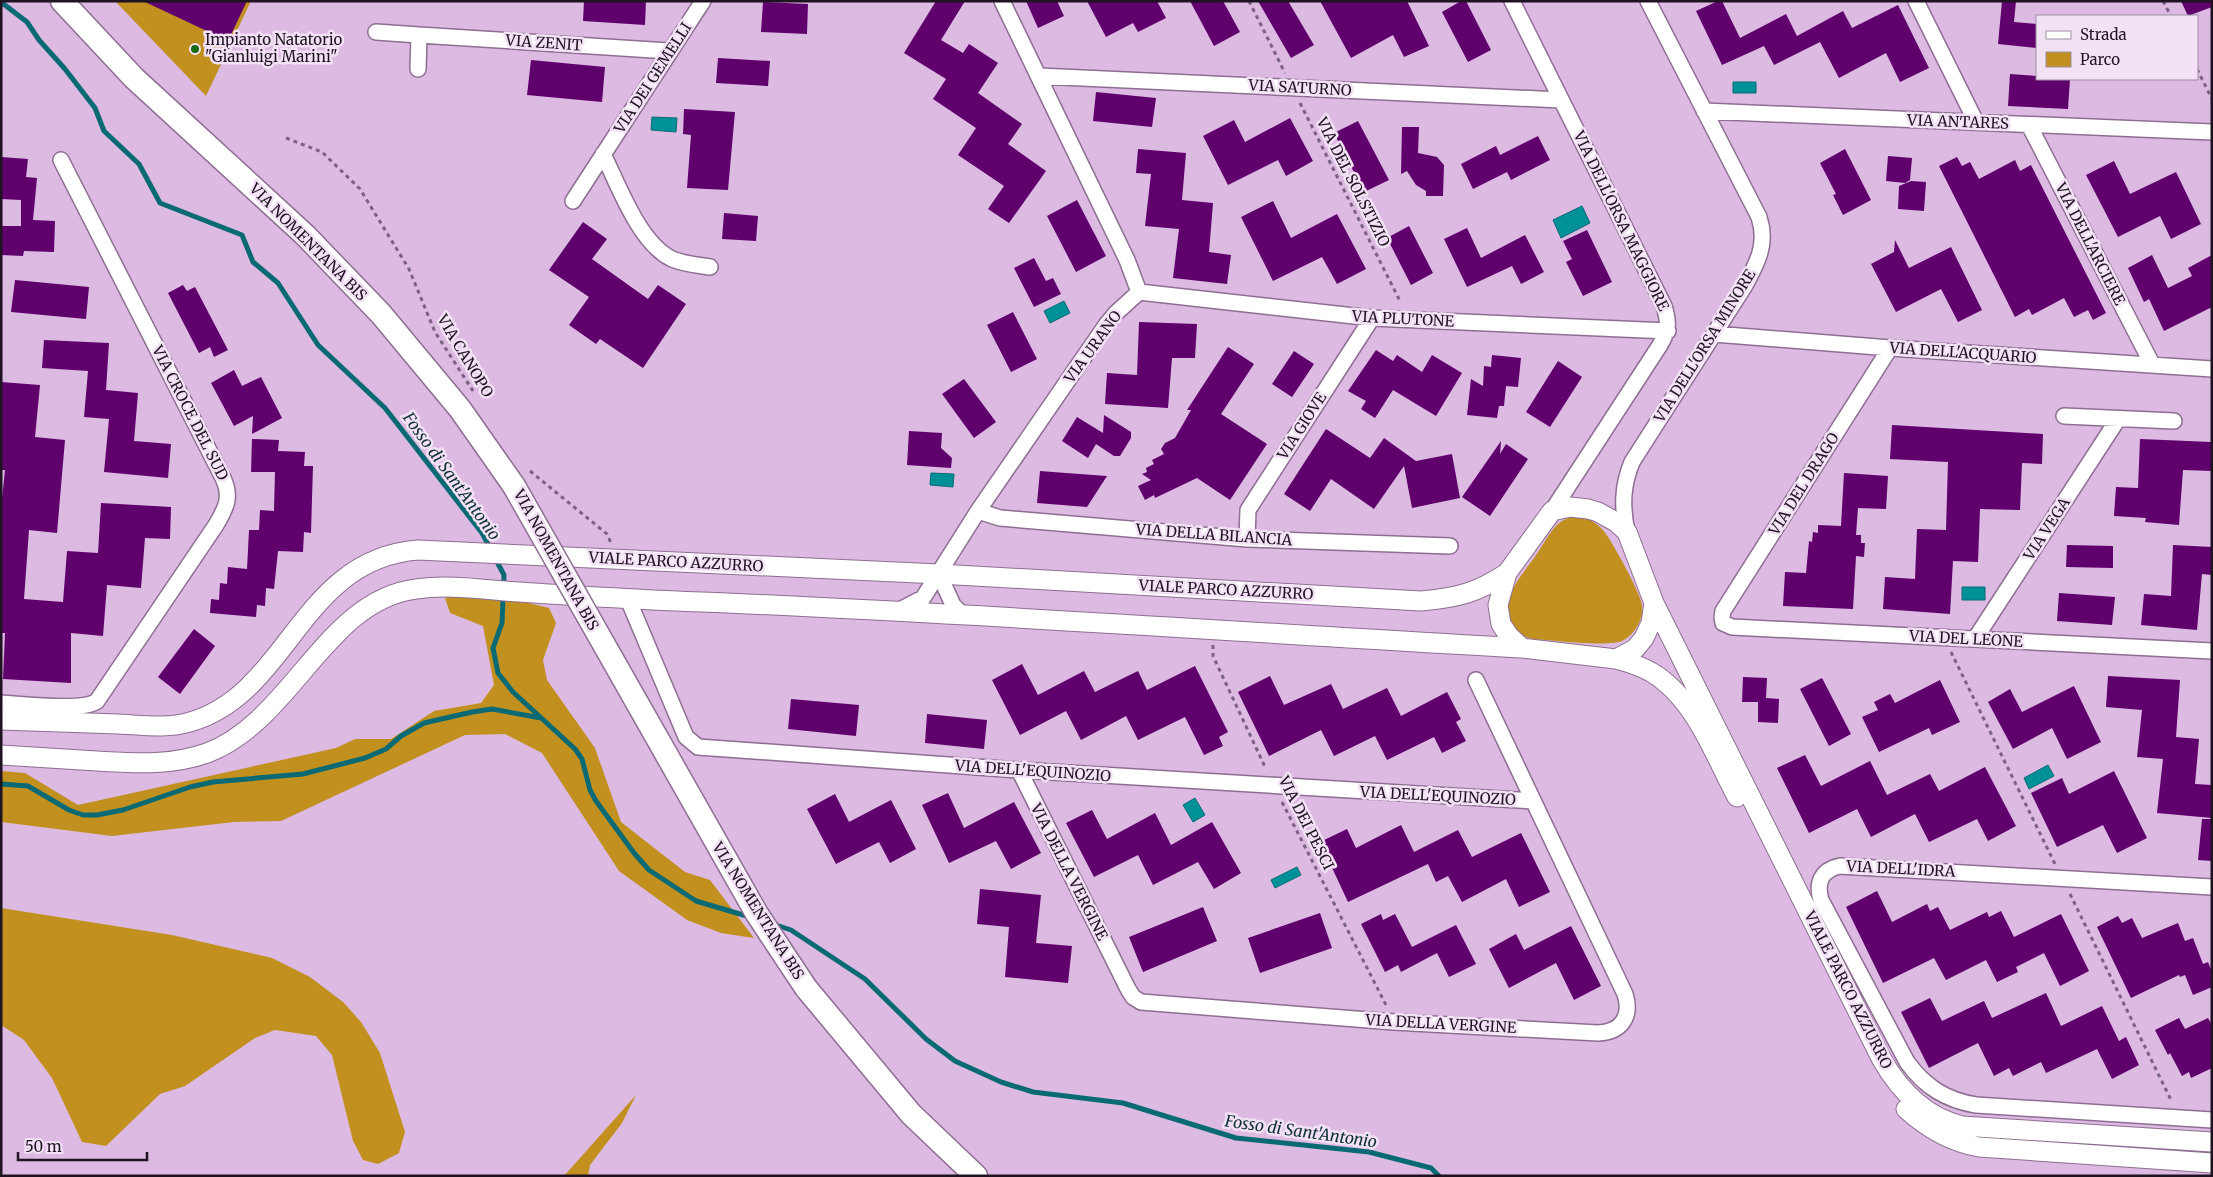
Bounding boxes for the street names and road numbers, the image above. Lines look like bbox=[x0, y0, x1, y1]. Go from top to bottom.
street label: VIA DEI GEMELLI bbox=[609, 19, 696, 138]
street label: VIA ZENIT bbox=[504, 30, 584, 55]
street label: VIA SATURNO bbox=[1247, 75, 1352, 100]
street label: VIA ANTARES bbox=[1906, 110, 2009, 133]
street label: VIA DEL SOLSTIZIO bbox=[1312, 113, 1394, 250]
street label: VIA DELL'ORSA MAGGIORE bbox=[1569, 127, 1674, 314]
street label: VIA NOMENTANA BIS bbox=[245, 178, 371, 304]
street label: VIA DELL'ARCIERE bbox=[2051, 179, 2130, 309]
street label: VIA DELL'ORSA MINORE bbox=[1649, 265, 1760, 427]
street label: VIA PLUTONE bbox=[1351, 306, 1455, 331]
street label: VIA URANO bbox=[1059, 307, 1125, 387]
street label: VIA CANOPO bbox=[433, 310, 498, 401]
street label: VIA DELL'ACQUARIO bbox=[1888, 338, 2037, 367]
street label: VIA CROCE DEL SUD bbox=[148, 341, 233, 483]
street label: VIA GIOVE bbox=[1272, 388, 1331, 464]
street label: VIA DEL DRAGO bbox=[1764, 429, 1843, 539]
street label: VIA NOMENTANA BIS bbox=[509, 485, 603, 634]
street label: VIA VEGA bbox=[2019, 493, 2074, 565]
street label: VIA DELLA BILANCIA bbox=[1134, 519, 1293, 549]
street label: VIALE PARCO AZZURRO bbox=[587, 547, 764, 576]
street label: VIALE PARCO AZZURRO bbox=[1137, 575, 1314, 604]
street label: VIA DEL LEONE bbox=[1908, 626, 2024, 651]
street label: VIA DELL'EQUINOZIO bbox=[954, 756, 1112, 785]
street label: VIA DEI PESCI bbox=[1274, 772, 1338, 873]
street label: VIA DELL'EQUINOZIO bbox=[1359, 782, 1517, 809]
street label: VIA DELLA VERGINE bbox=[1026, 799, 1112, 944]
street label: VIA NOMENTANA BIS bbox=[708, 838, 808, 983]
street label: VIA DELL'IDRA bbox=[1845, 856, 1956, 881]
street label: VIALE PARCO AZZURRO bbox=[1800, 907, 1897, 1072]
street label: VIA DELLA VERGINE bbox=[1364, 1010, 1517, 1037]

